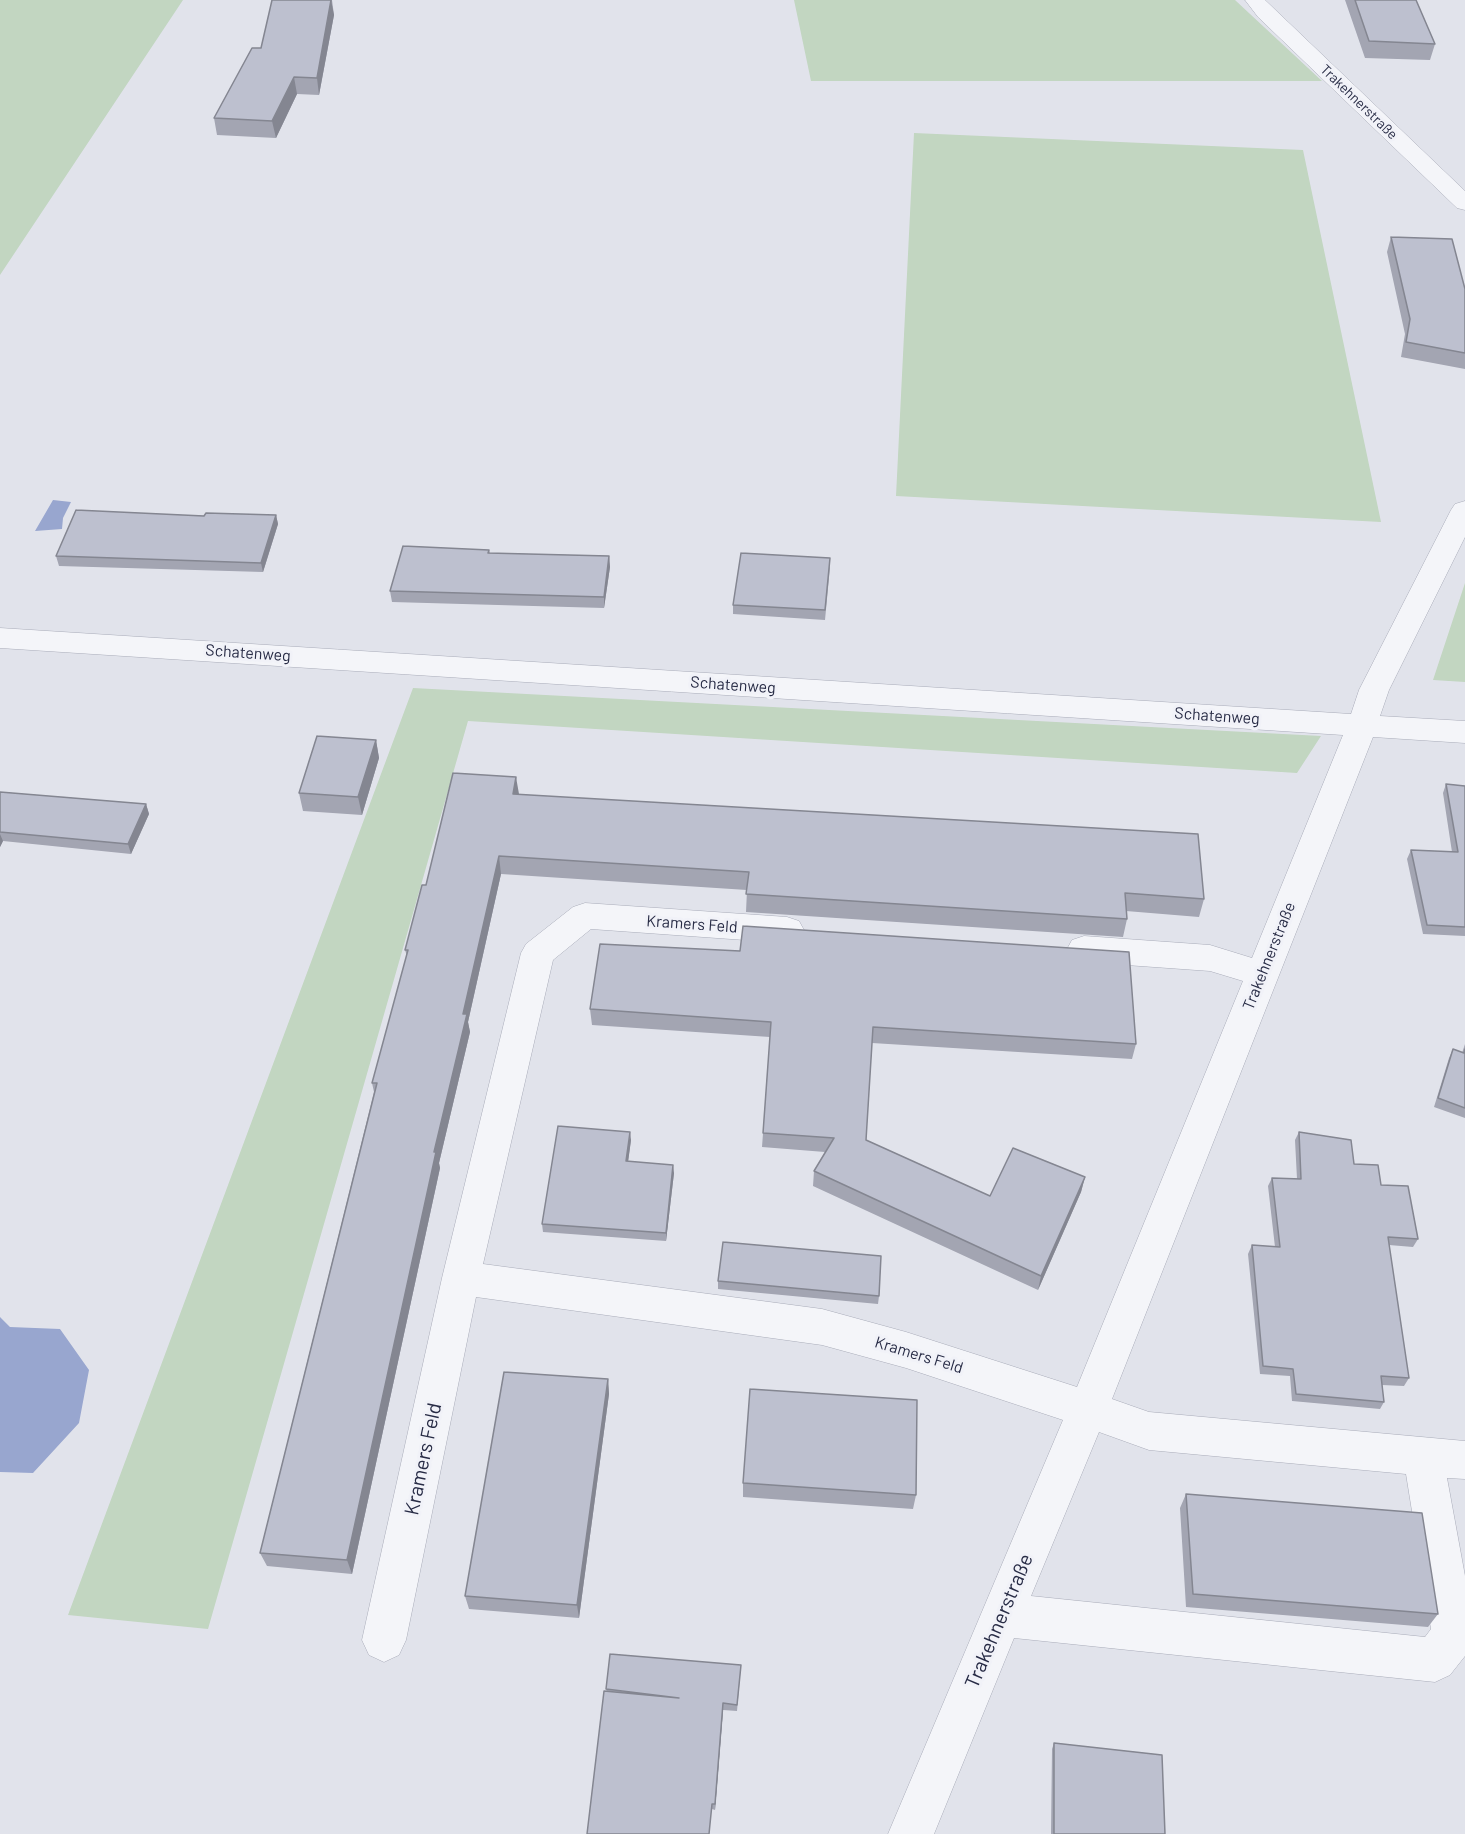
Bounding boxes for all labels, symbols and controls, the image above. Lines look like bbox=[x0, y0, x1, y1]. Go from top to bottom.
street label: Trakehnerstraße bbox=[1317, 61, 1401, 143]
street label: Schatenweg bbox=[205, 640, 291, 666]
street label: Schatenweg bbox=[690, 672, 776, 698]
street label: Schatenweg bbox=[1174, 703, 1260, 729]
street label: Trakehnerstraße bbox=[1239, 899, 1299, 1013]
street label: Kramers Feld bbox=[646, 911, 738, 937]
street label: Kramers Feld bbox=[872, 1332, 966, 1378]
street label: Kramers Feld bbox=[399, 1401, 447, 1517]
street label: Trakehnerstraße bbox=[960, 1550, 1038, 1692]

